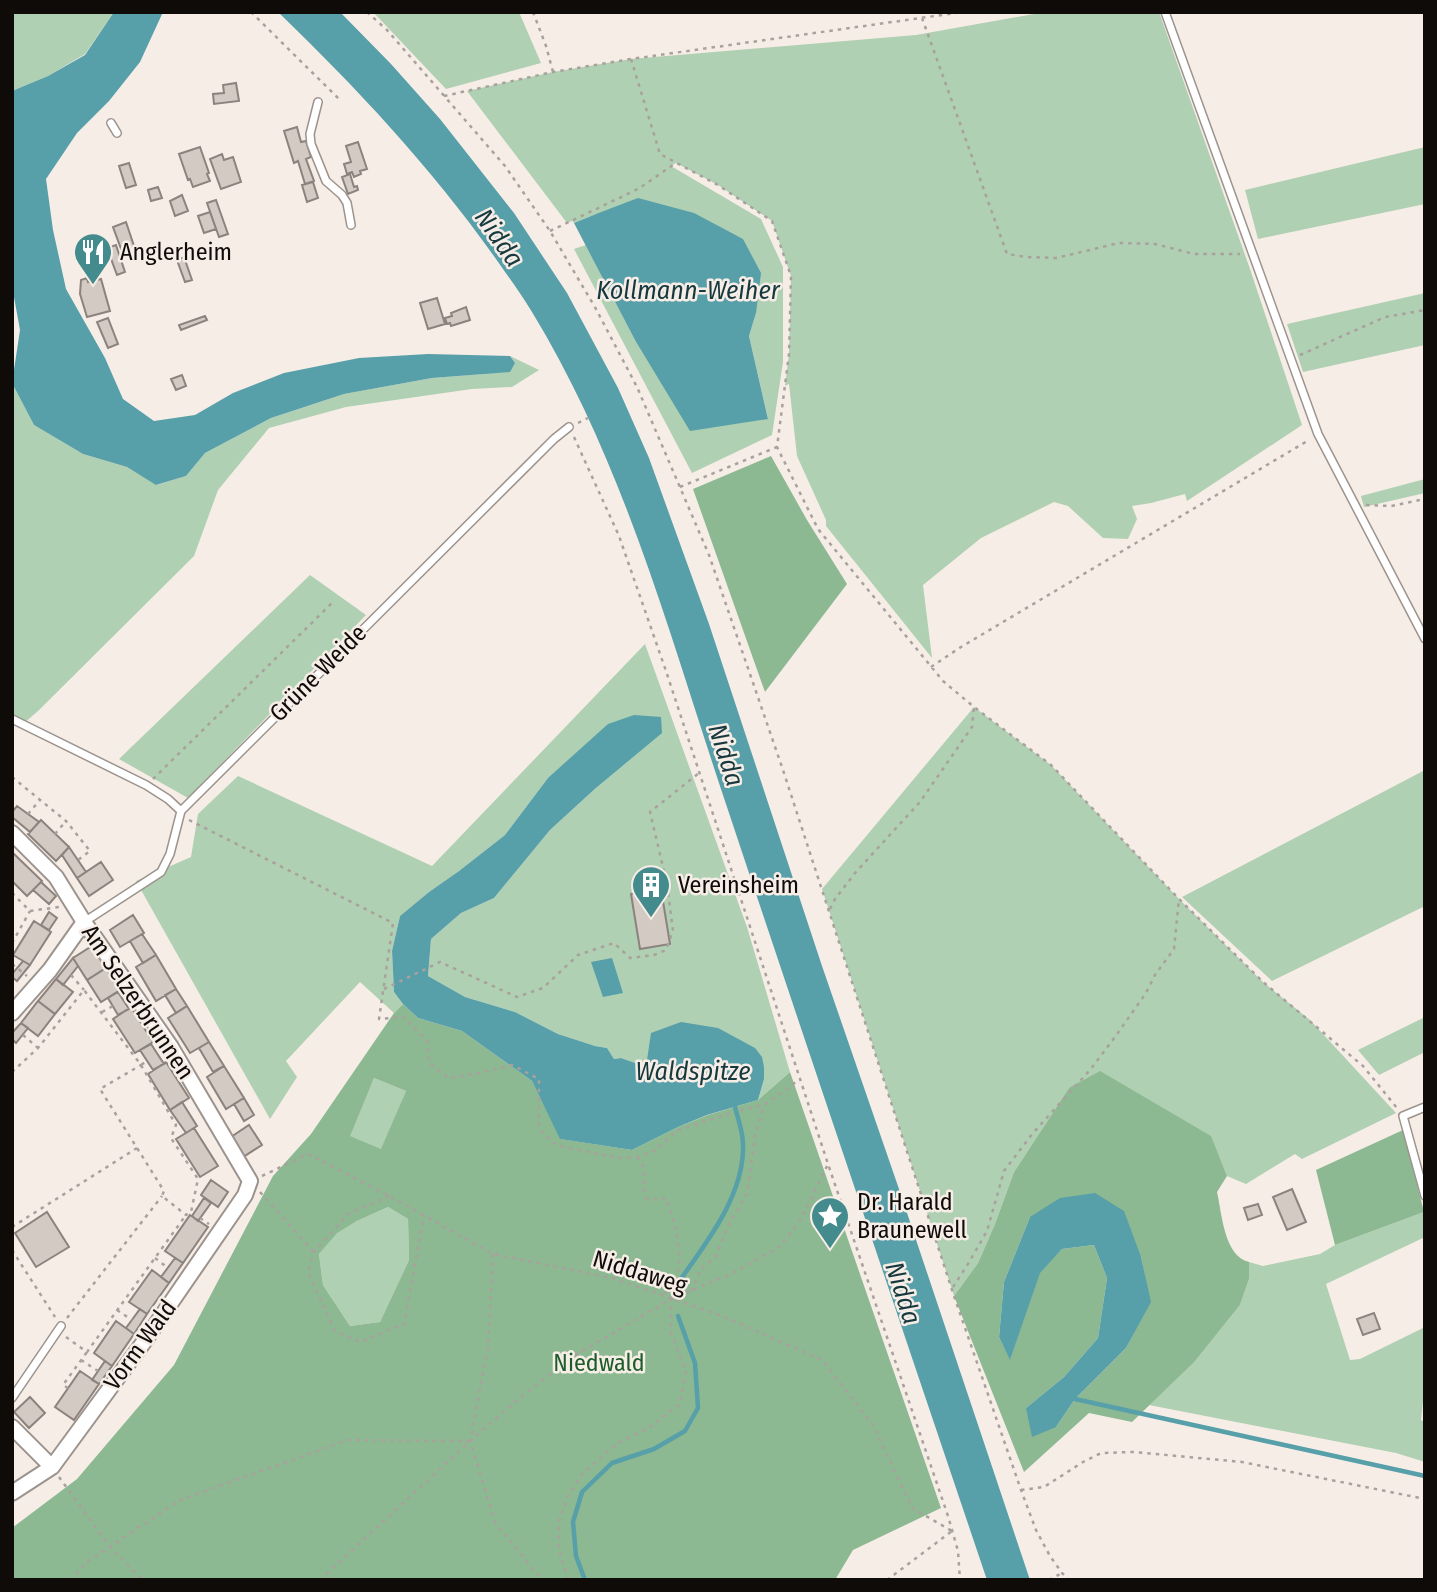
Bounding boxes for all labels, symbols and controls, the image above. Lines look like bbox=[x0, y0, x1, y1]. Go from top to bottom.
water label: Nidda bbox=[468, 203, 530, 273]
restaurant icon: Anglerheim bbox=[72, 231, 114, 286]
place label: Anglerheim bbox=[120, 238, 232, 266]
water label: Kollmann-Weiher bbox=[596, 275, 781, 306]
street label: Grüne Weide bbox=[264, 619, 372, 727]
water label: Nidda bbox=[701, 720, 751, 790]
building icon: Vereinsheim bbox=[630, 864, 672, 919]
place label: Vereinsheim bbox=[678, 871, 799, 899]
street label: Am Selzerbrunnen bbox=[76, 920, 200, 1084]
water label: Waldspitze bbox=[635, 1056, 751, 1087]
place label: Dr. Harald Braunewell bbox=[857, 1188, 967, 1244]
place icon: Dr. Harald Braunewell bbox=[809, 1195, 851, 1250]
street label: Niddaweg bbox=[590, 1244, 691, 1300]
water label: Nidda bbox=[878, 1258, 928, 1328]
street label: Vorm Wald bbox=[98, 1294, 182, 1396]
park label: Niedwald bbox=[553, 1349, 645, 1377]

